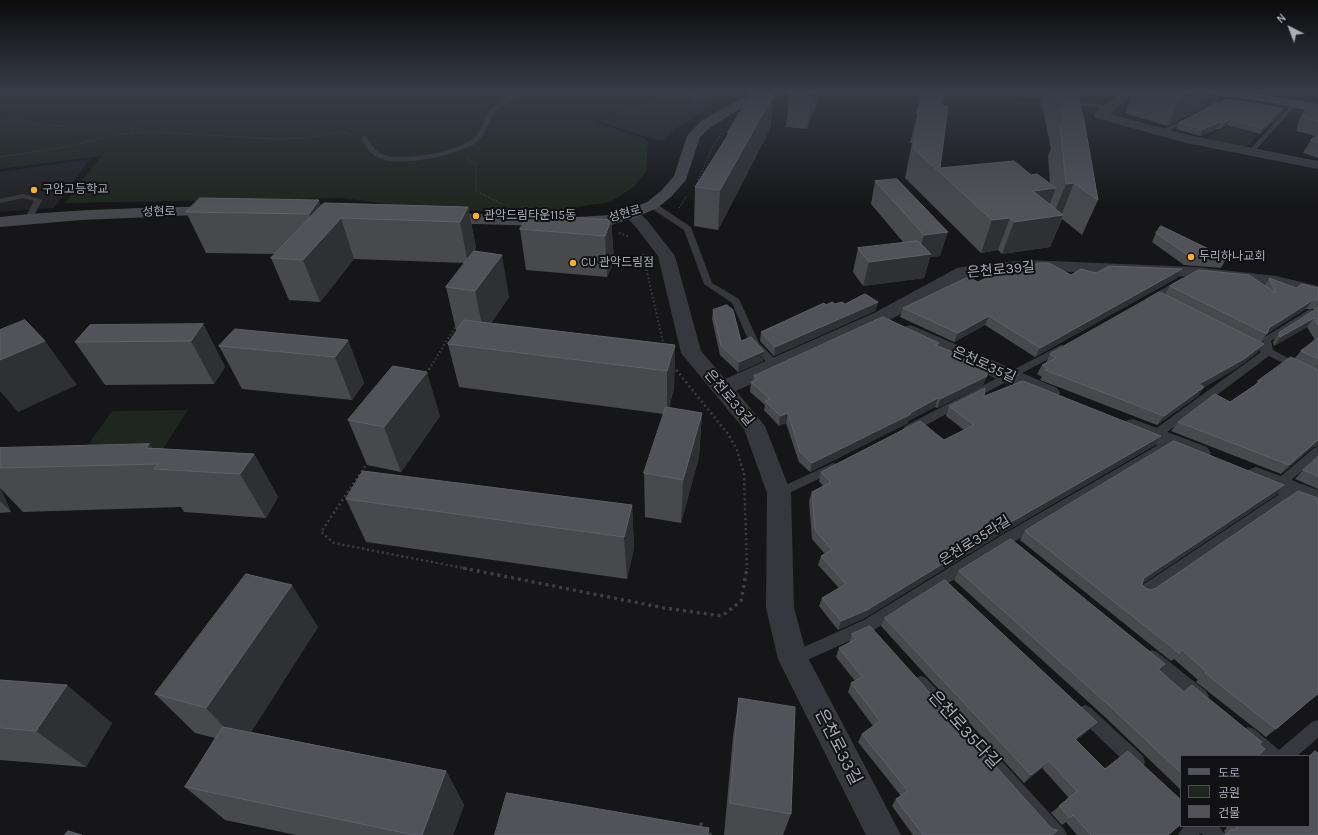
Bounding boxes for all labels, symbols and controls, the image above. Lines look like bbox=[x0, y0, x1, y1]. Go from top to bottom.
north arrow bbox=[1270, 8, 1310, 48]
text: N bbox=[1274, 11, 1289, 26]
place label: 구암고등학교 bbox=[42, 183, 108, 197]
marker: 구암고등학교 bbox=[29, 185, 39, 195]
street label: 성현로 bbox=[607, 203, 643, 225]
street label: 성현로 bbox=[142, 205, 176, 219]
place label: 관악드림타운115동 bbox=[484, 209, 576, 223]
marker: 관악드림타운115동 bbox=[471, 211, 481, 221]
place label: 두리하나교회 bbox=[1199, 250, 1265, 264]
marker: 두리하나교회 bbox=[1186, 252, 1196, 262]
place label: CU 관악드림점 bbox=[581, 256, 654, 270]
marker: CU 관악드림점 bbox=[568, 258, 578, 268]
street label: 은천로39길 bbox=[966, 259, 1036, 281]
street label: 은천로35길 bbox=[950, 344, 1018, 386]
street label: 은천로33길 bbox=[701, 367, 757, 429]
street label: 은천로35라길 bbox=[936, 513, 1014, 569]
street label: 은천로35다길 bbox=[924, 687, 1004, 773]
street label: 은천로33길 bbox=[810, 706, 866, 788]
legend bbox=[1180, 755, 1310, 827]
text: 도로 bbox=[1218, 766, 1240, 780]
text: 공원 bbox=[1218, 786, 1240, 800]
text: 건물 bbox=[1218, 806, 1240, 820]

